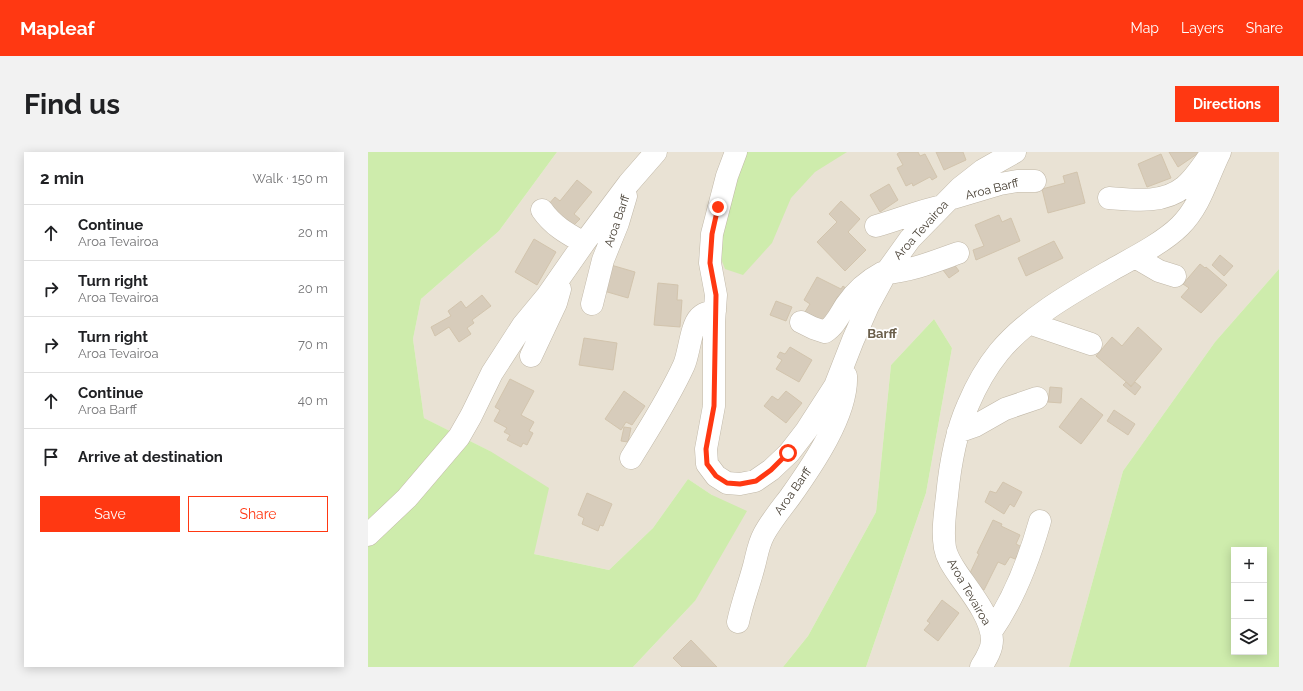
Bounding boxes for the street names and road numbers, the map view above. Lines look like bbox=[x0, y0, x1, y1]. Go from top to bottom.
street label: Aroa Barff bbox=[964, 175, 1021, 202]
street label: Aroa Barff bbox=[601, 192, 633, 249]
street label: Aroa Tevairoa bbox=[891, 198, 951, 262]
street label: Aroa Barff bbox=[772, 464, 815, 517]
street label: Aroa Tevairoa bbox=[944, 556, 994, 628]

